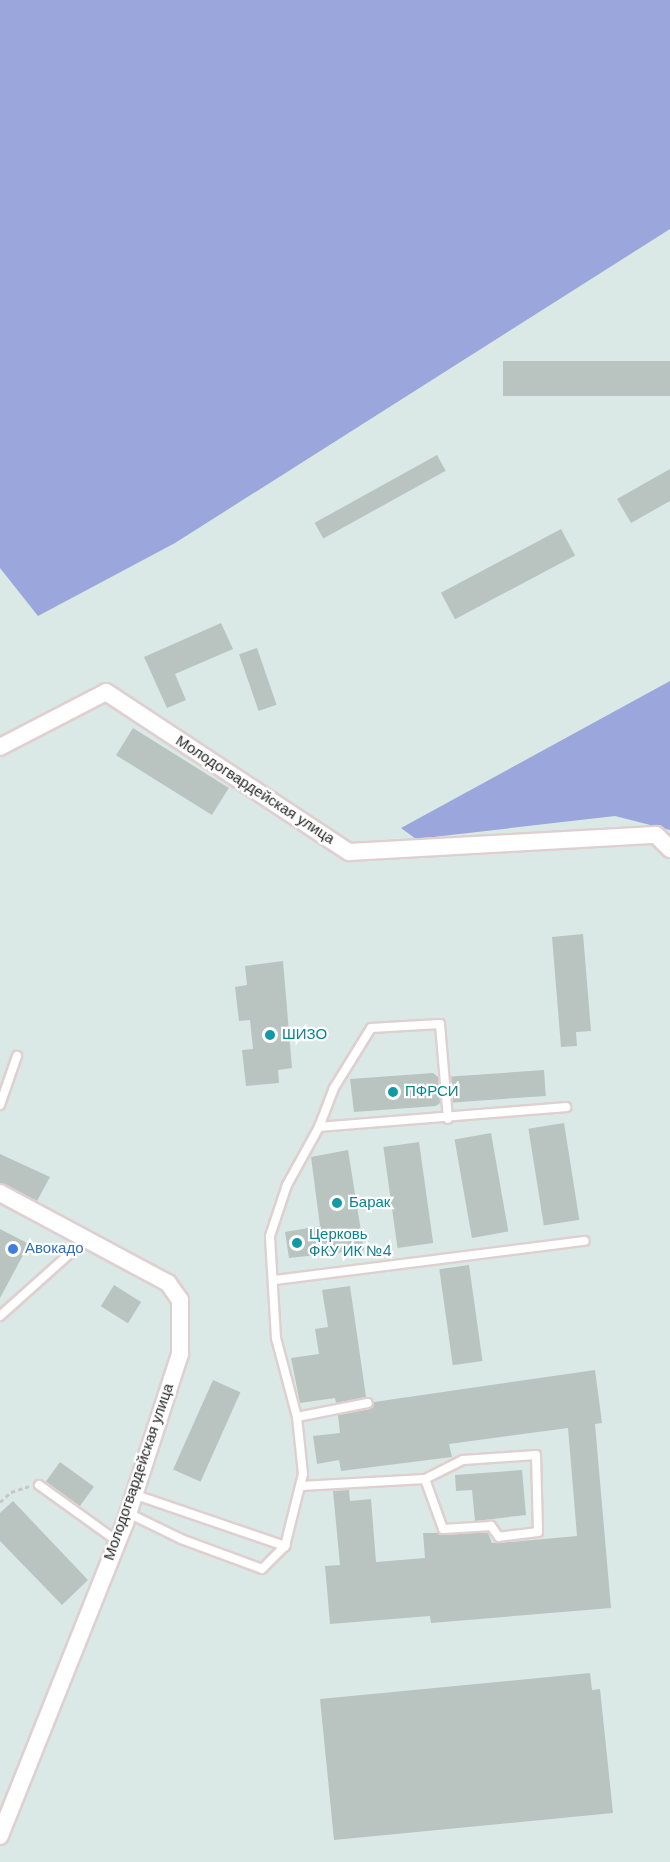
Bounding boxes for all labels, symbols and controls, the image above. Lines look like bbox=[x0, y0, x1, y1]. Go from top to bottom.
street label: Молодогвардейская улица bbox=[172, 732, 338, 848]
place label: ШИЗО bbox=[282, 1026, 327, 1044]
marker: ШИЗО bbox=[263, 1028, 277, 1042]
place label: ПФРСИ bbox=[405, 1083, 459, 1101]
marker: ПФРСИ bbox=[386, 1085, 400, 1099]
place label: Барак bbox=[349, 1194, 390, 1212]
marker: Барак bbox=[330, 1196, 344, 1210]
place label: Церковь ФКУ ИК №4 bbox=[309, 1225, 392, 1260]
marker: Церковь ФКУ ИК №4 bbox=[290, 1236, 304, 1250]
place label: Авокадо bbox=[25, 1240, 83, 1258]
marker: Авокадо bbox=[6, 1242, 20, 1256]
street label: Молодогвардейская улица bbox=[100, 1381, 178, 1563]

